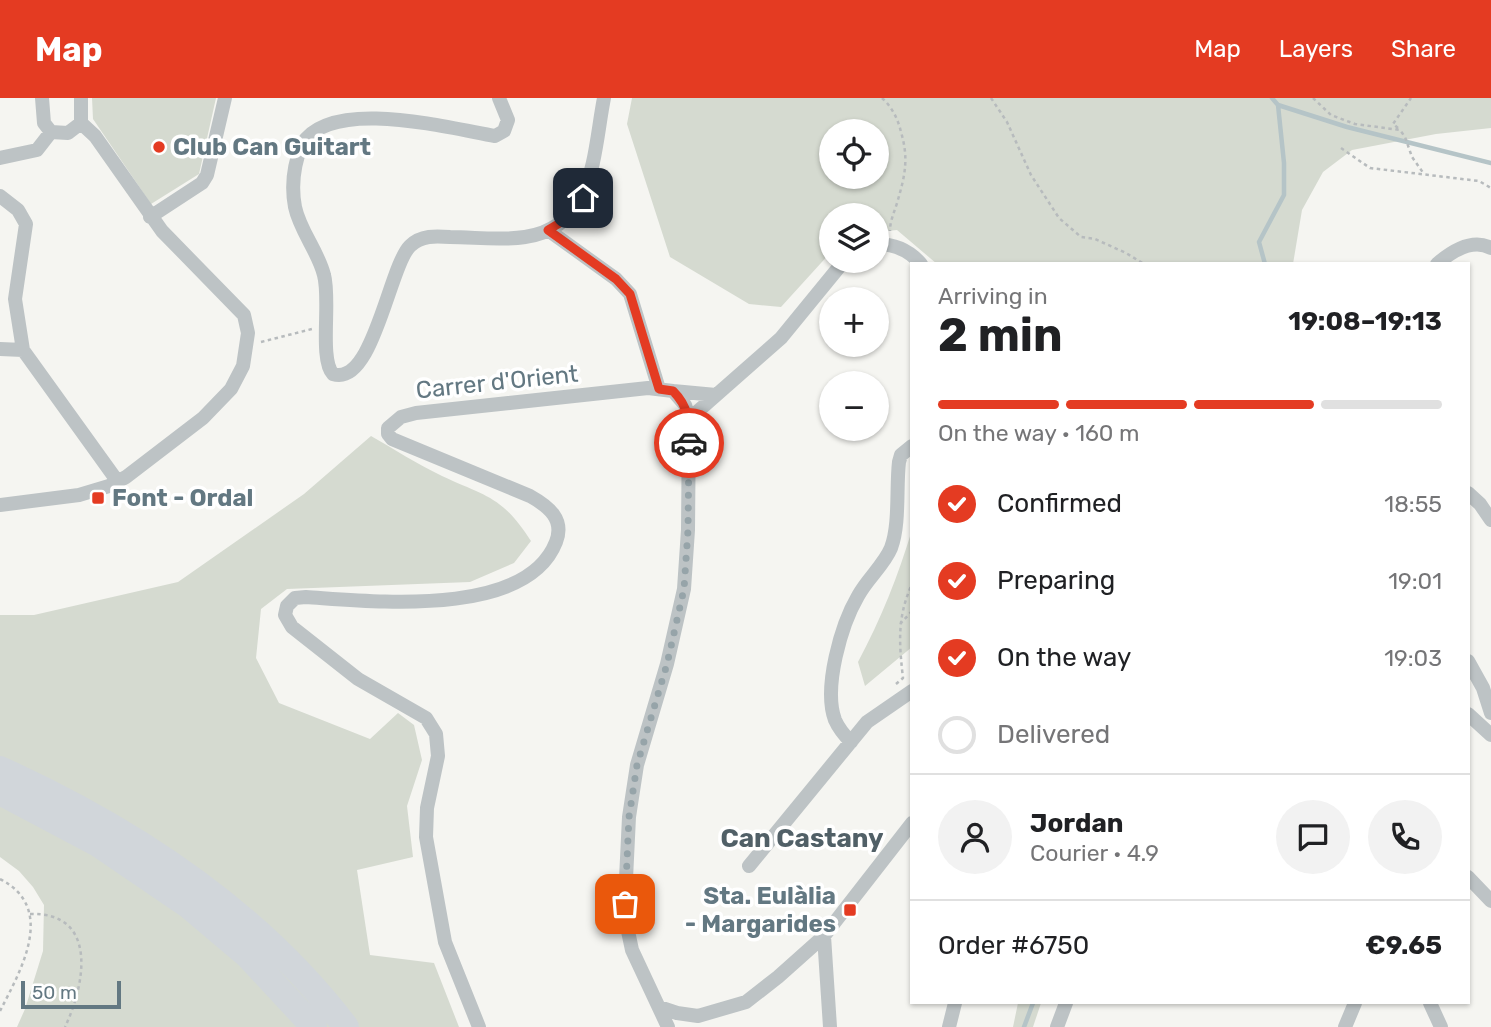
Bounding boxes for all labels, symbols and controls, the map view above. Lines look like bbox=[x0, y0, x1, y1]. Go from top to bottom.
text: Map bbox=[35, 30, 103, 69]
text: Map bbox=[1194, 35, 1241, 63]
text: Layers bbox=[1279, 35, 1353, 63]
text: Share bbox=[1391, 35, 1456, 63]
map controls bbox=[819, 119, 889, 441]
button: locate bbox=[819, 119, 889, 189]
place label: Club Can Guitart bbox=[173, 133, 371, 161]
marker: Club Can Guitart bbox=[151, 139, 167, 155]
pin bbox=[553, 168, 613, 228]
icon: home bbox=[564, 179, 602, 217]
button: layers bbox=[819, 203, 889, 273]
text: Arriving in bbox=[938, 282, 1048, 310]
button: + bbox=[819, 287, 889, 357]
text: 19:08–19:13 bbox=[1288, 306, 1442, 337]
text: 2 min bbox=[938, 308, 1063, 363]
street label: Carrer d'Orient bbox=[414, 360, 580, 404]
button: − bbox=[819, 371, 889, 441]
courier bbox=[654, 408, 724, 478]
text: On the way · 160 m bbox=[938, 419, 1140, 447]
icon: car bbox=[670, 424, 708, 462]
place label: Font - Ordal bbox=[112, 484, 253, 512]
icon: check bbox=[938, 485, 976, 523]
text: Confirmed bbox=[997, 488, 1122, 519]
marker: Font - Ordal bbox=[90, 490, 106, 506]
text: 18:55 bbox=[1384, 490, 1442, 518]
icon: check bbox=[938, 562, 976, 600]
text: Preparing bbox=[997, 565, 1115, 596]
text: 19:01 bbox=[1388, 567, 1442, 595]
icon: check bbox=[938, 639, 976, 677]
text: On the way bbox=[997, 642, 1131, 673]
text: 19:03 bbox=[1384, 644, 1442, 672]
text: Delivered bbox=[997, 719, 1110, 750]
button: person bbox=[938, 800, 1012, 874]
button: chat bbox=[1276, 800, 1350, 874]
button: phone bbox=[1368, 800, 1442, 874]
text: Jordan bbox=[1030, 808, 1123, 839]
district label: Can Castany bbox=[721, 823, 884, 854]
text: Courier · 4.9 bbox=[1030, 839, 1159, 867]
pin bbox=[595, 874, 655, 934]
place label: Sta. Eulàlia - Margarides bbox=[685, 882, 836, 938]
icon: bag bbox=[606, 885, 644, 923]
marker: Sta. Eulàlia - Margarides bbox=[842, 902, 858, 918]
text: Order #6750 bbox=[938, 930, 1089, 961]
text: €9.65 bbox=[1365, 930, 1442, 961]
scale bar bbox=[21, 978, 121, 1010]
text: 50 m bbox=[32, 981, 77, 1004]

